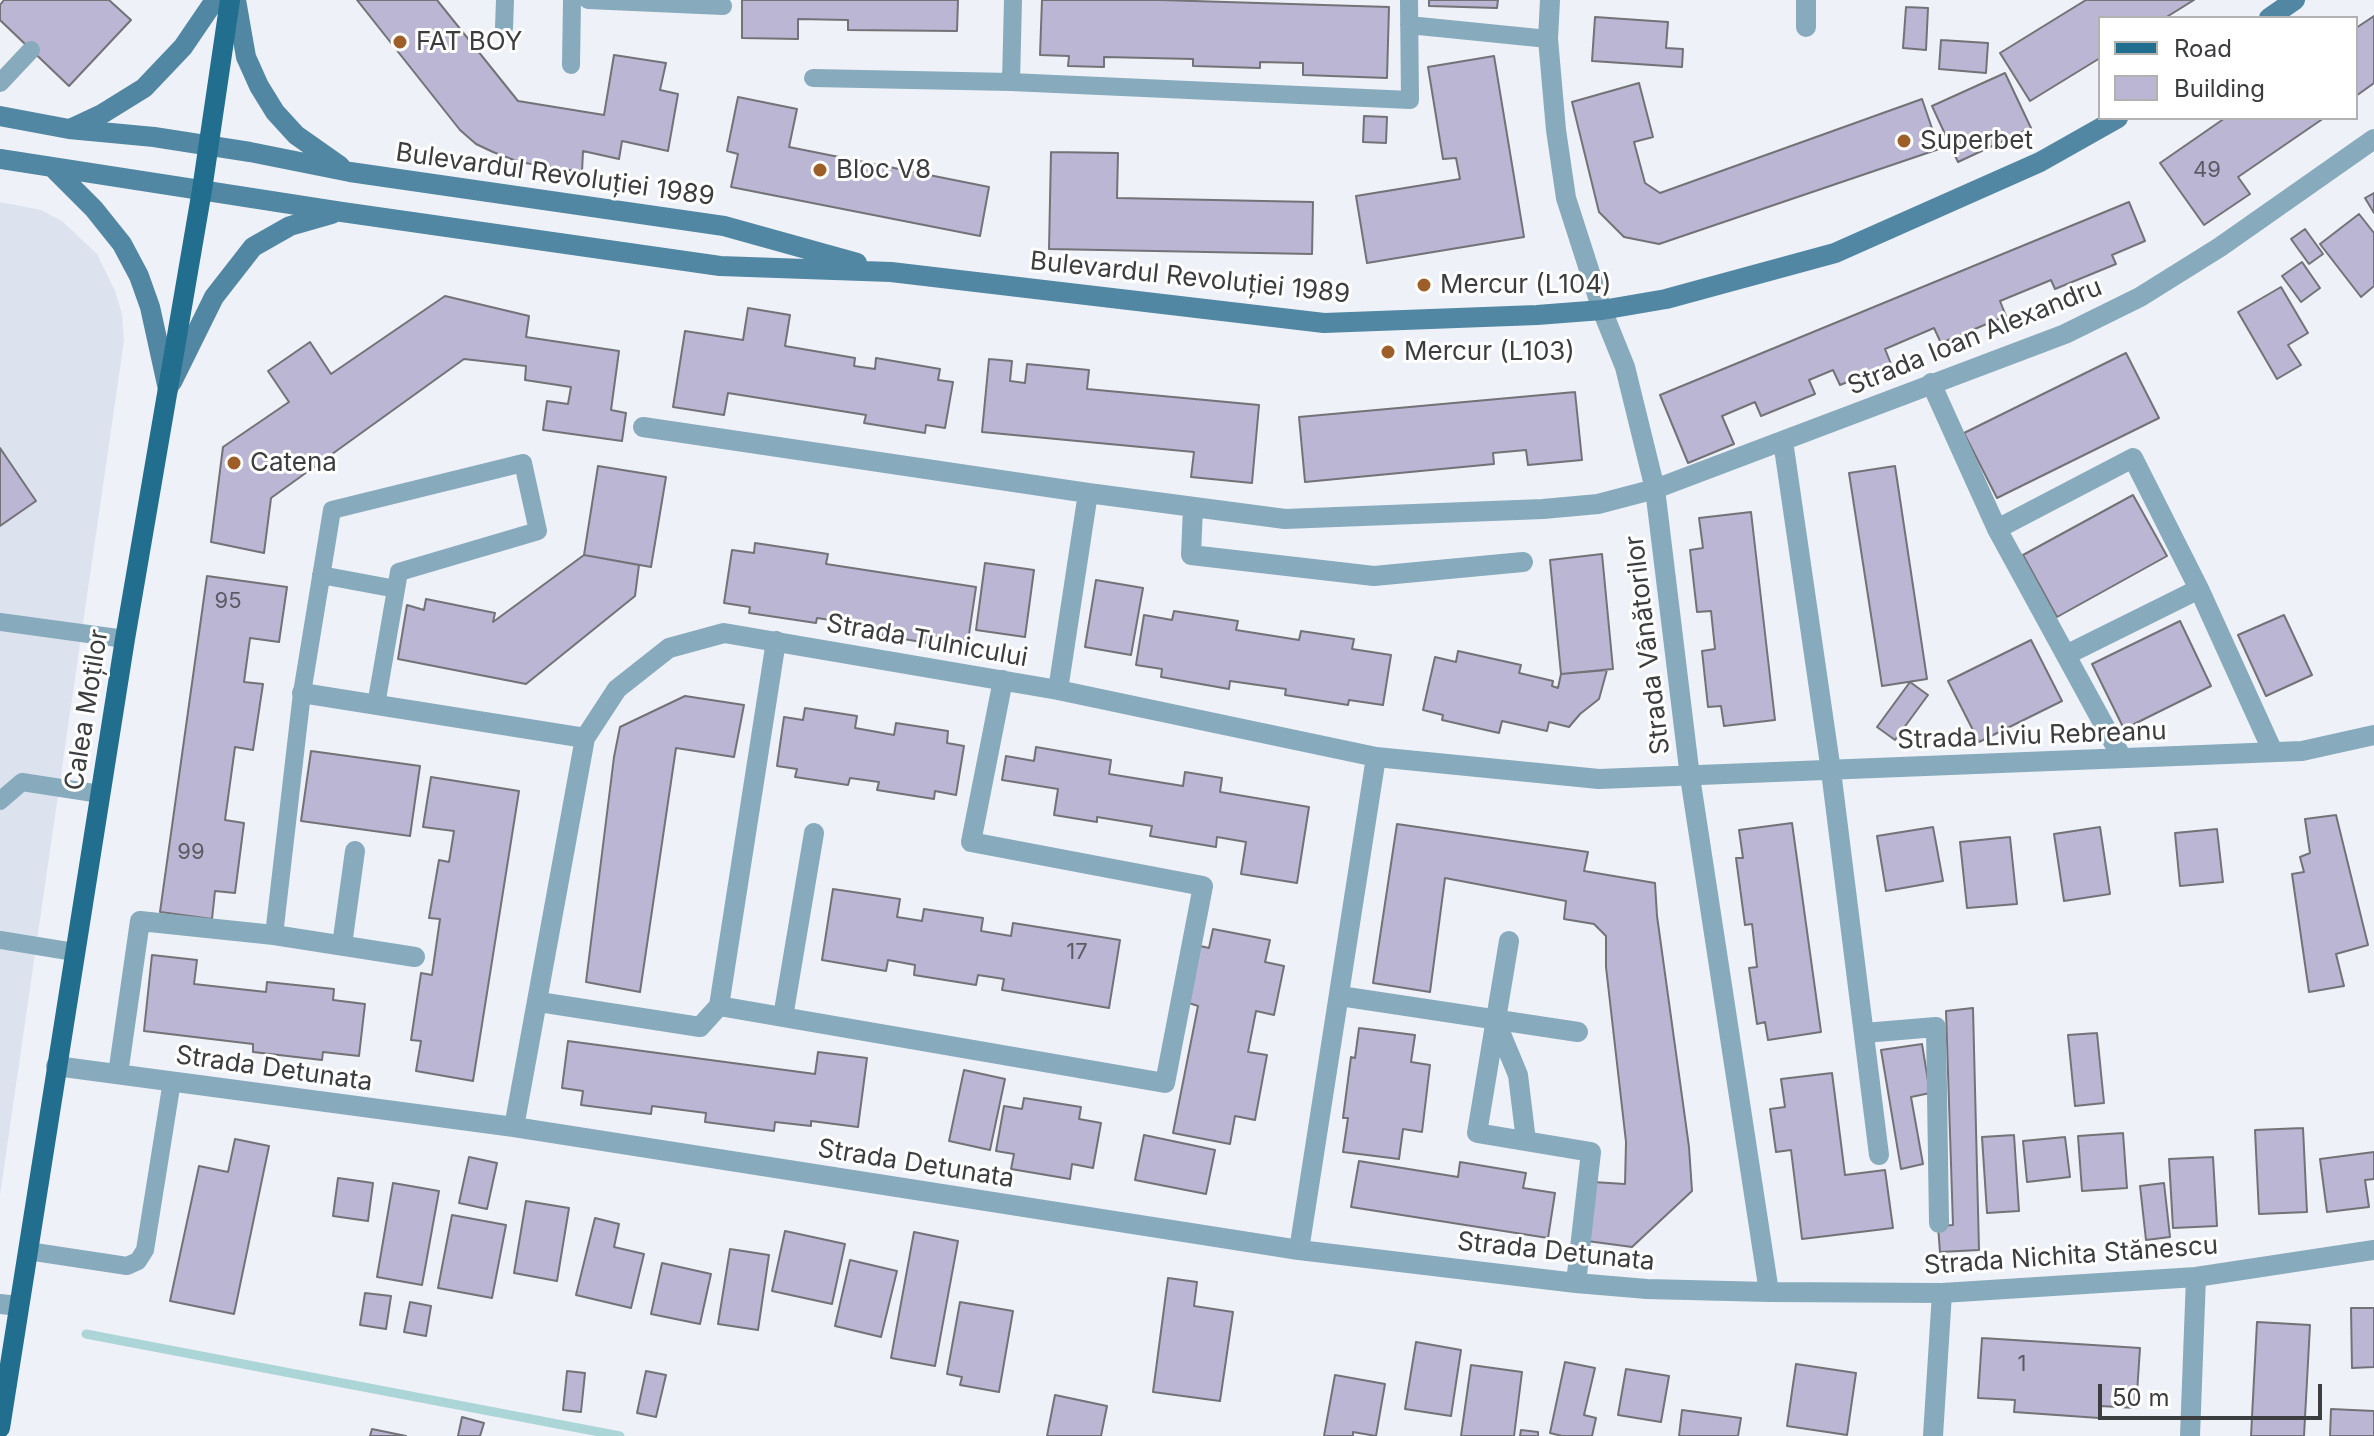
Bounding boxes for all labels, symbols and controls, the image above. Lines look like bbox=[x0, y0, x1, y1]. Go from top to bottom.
legend bbox=[2098, 16, 2358, 120]
place label: FAT BOY bbox=[416, 26, 522, 58]
marker: FAT BOY bbox=[391, 33, 409, 51]
text: Road bbox=[2174, 34, 2232, 63]
text: Building bbox=[2174, 74, 2265, 103]
place label: Superbet bbox=[1920, 125, 2033, 157]
marker: Superbet bbox=[1895, 132, 1913, 150]
street label: Bulevardul Revoluției 1989 bbox=[394, 137, 716, 213]
place label: Bloc V8 bbox=[836, 154, 931, 186]
house number: 49 bbox=[2193, 157, 2221, 183]
marker: Bloc V8 bbox=[811, 161, 829, 179]
street label: Bulevardul Revoluției 1989 bbox=[1028, 246, 1352, 310]
place label: Mercur (L104) bbox=[1440, 269, 1612, 301]
street label: Strada Ioan Alexandru bbox=[1843, 272, 2107, 402]
marker: Mercur (L104) bbox=[1415, 276, 1433, 294]
place label: Mercur (L103) bbox=[1404, 336, 1575, 368]
marker: Mercur (L103) bbox=[1379, 343, 1397, 361]
place label: Catena bbox=[250, 447, 337, 479]
marker: Catena bbox=[225, 454, 243, 472]
street label: Strada Vânătorilor bbox=[1619, 534, 1677, 756]
house number: 95 bbox=[214, 588, 242, 614]
street label: Strada Tulnicului bbox=[824, 608, 1030, 674]
street label: Calea Moților bbox=[59, 627, 115, 793]
street label: Strada Liviu Rebreanu bbox=[1897, 716, 2167, 756]
house number: 99 bbox=[177, 839, 205, 865]
house number: 17 bbox=[1066, 939, 1088, 965]
street label: Strada Detunata bbox=[174, 1040, 374, 1098]
street label: Strada Detunata bbox=[816, 1133, 1016, 1195]
street label: Strada Detunata bbox=[1456, 1226, 1656, 1278]
street label: Strada Nichita Stănescu bbox=[1923, 1230, 2219, 1282]
house number: 1 bbox=[2018, 1351, 2026, 1377]
scale bar bbox=[2102, 1368, 2326, 1418]
text: 50 m bbox=[2112, 1383, 2170, 1412]

